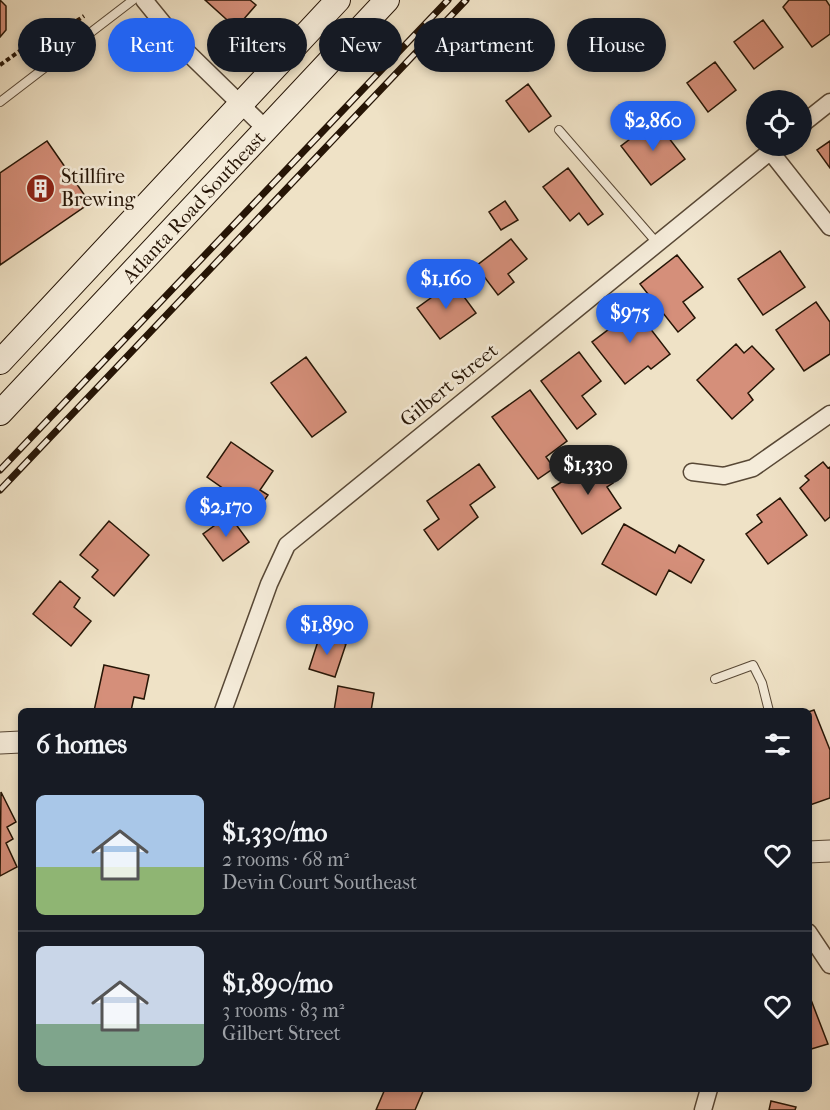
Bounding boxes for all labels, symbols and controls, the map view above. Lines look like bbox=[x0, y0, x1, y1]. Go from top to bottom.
chip: Buy bbox=[18, 18, 96, 72]
chip: Rent bbox=[108, 18, 195, 72]
chip: Filters bbox=[207, 18, 307, 72]
chip: New bbox=[319, 18, 402, 72]
chip: Apartment bbox=[414, 18, 555, 72]
chip: House bbox=[567, 18, 666, 72]
map controls bbox=[746, 90, 812, 156]
button: locate bbox=[746, 90, 812, 156]
pin: $2,860 bbox=[604, 101, 702, 152]
text: $2,860 bbox=[624, 109, 682, 132]
street label: Atlanta Road Southeast bbox=[117, 126, 270, 288]
place label: Stillfire Brewing bbox=[61, 165, 136, 211]
building icon: Stillfire Brewing bbox=[24, 172, 56, 204]
pin: $1,160 bbox=[397, 259, 495, 310]
text: $1,160 bbox=[420, 267, 472, 290]
pin: $975 bbox=[594, 293, 666, 344]
text: $975 bbox=[610, 301, 650, 324]
street label: Gilbert Street bbox=[396, 339, 502, 431]
pin: $1,330 bbox=[539, 445, 637, 496]
text: $1,330 bbox=[563, 453, 613, 476]
pin: $2,170 bbox=[177, 487, 275, 538]
text: $2,170 bbox=[199, 495, 253, 518]
pin: $1,890 bbox=[278, 605, 376, 656]
text: $1,890 bbox=[300, 613, 354, 636]
icon: filters bbox=[761, 728, 794, 761]
text: 6 homes bbox=[36, 729, 127, 760]
text: $1,330/mo bbox=[222, 817, 328, 848]
icon: home bbox=[84, 819, 156, 891]
icon: heart bbox=[761, 839, 794, 872]
text: 2 rooms · 68 m² bbox=[222, 848, 349, 871]
text: Devin Court Southeast bbox=[222, 871, 417, 894]
text: $1,890/mo bbox=[222, 968, 333, 999]
icon: home bbox=[84, 970, 156, 1042]
icon: heart bbox=[761, 990, 794, 1023]
text: 3 rooms · 83 m² bbox=[222, 999, 345, 1022]
text: Gilbert Street bbox=[222, 1022, 341, 1045]

